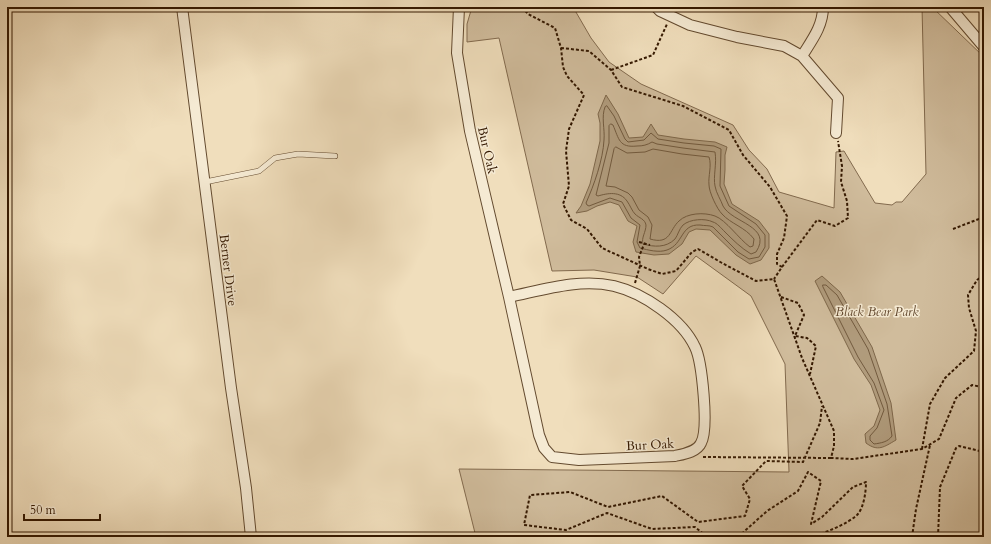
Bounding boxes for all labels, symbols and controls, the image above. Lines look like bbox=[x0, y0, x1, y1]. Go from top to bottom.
street label: Bur Oak bbox=[473, 125, 501, 176]
street label: Berner Drive bbox=[215, 233, 241, 307]
park label: Black Bear Park bbox=[835, 303, 919, 321]
street label: Bur Oak bbox=[626, 435, 675, 455]
scale bar bbox=[24, 496, 100, 522]
text: 50 m bbox=[30, 502, 57, 518]

